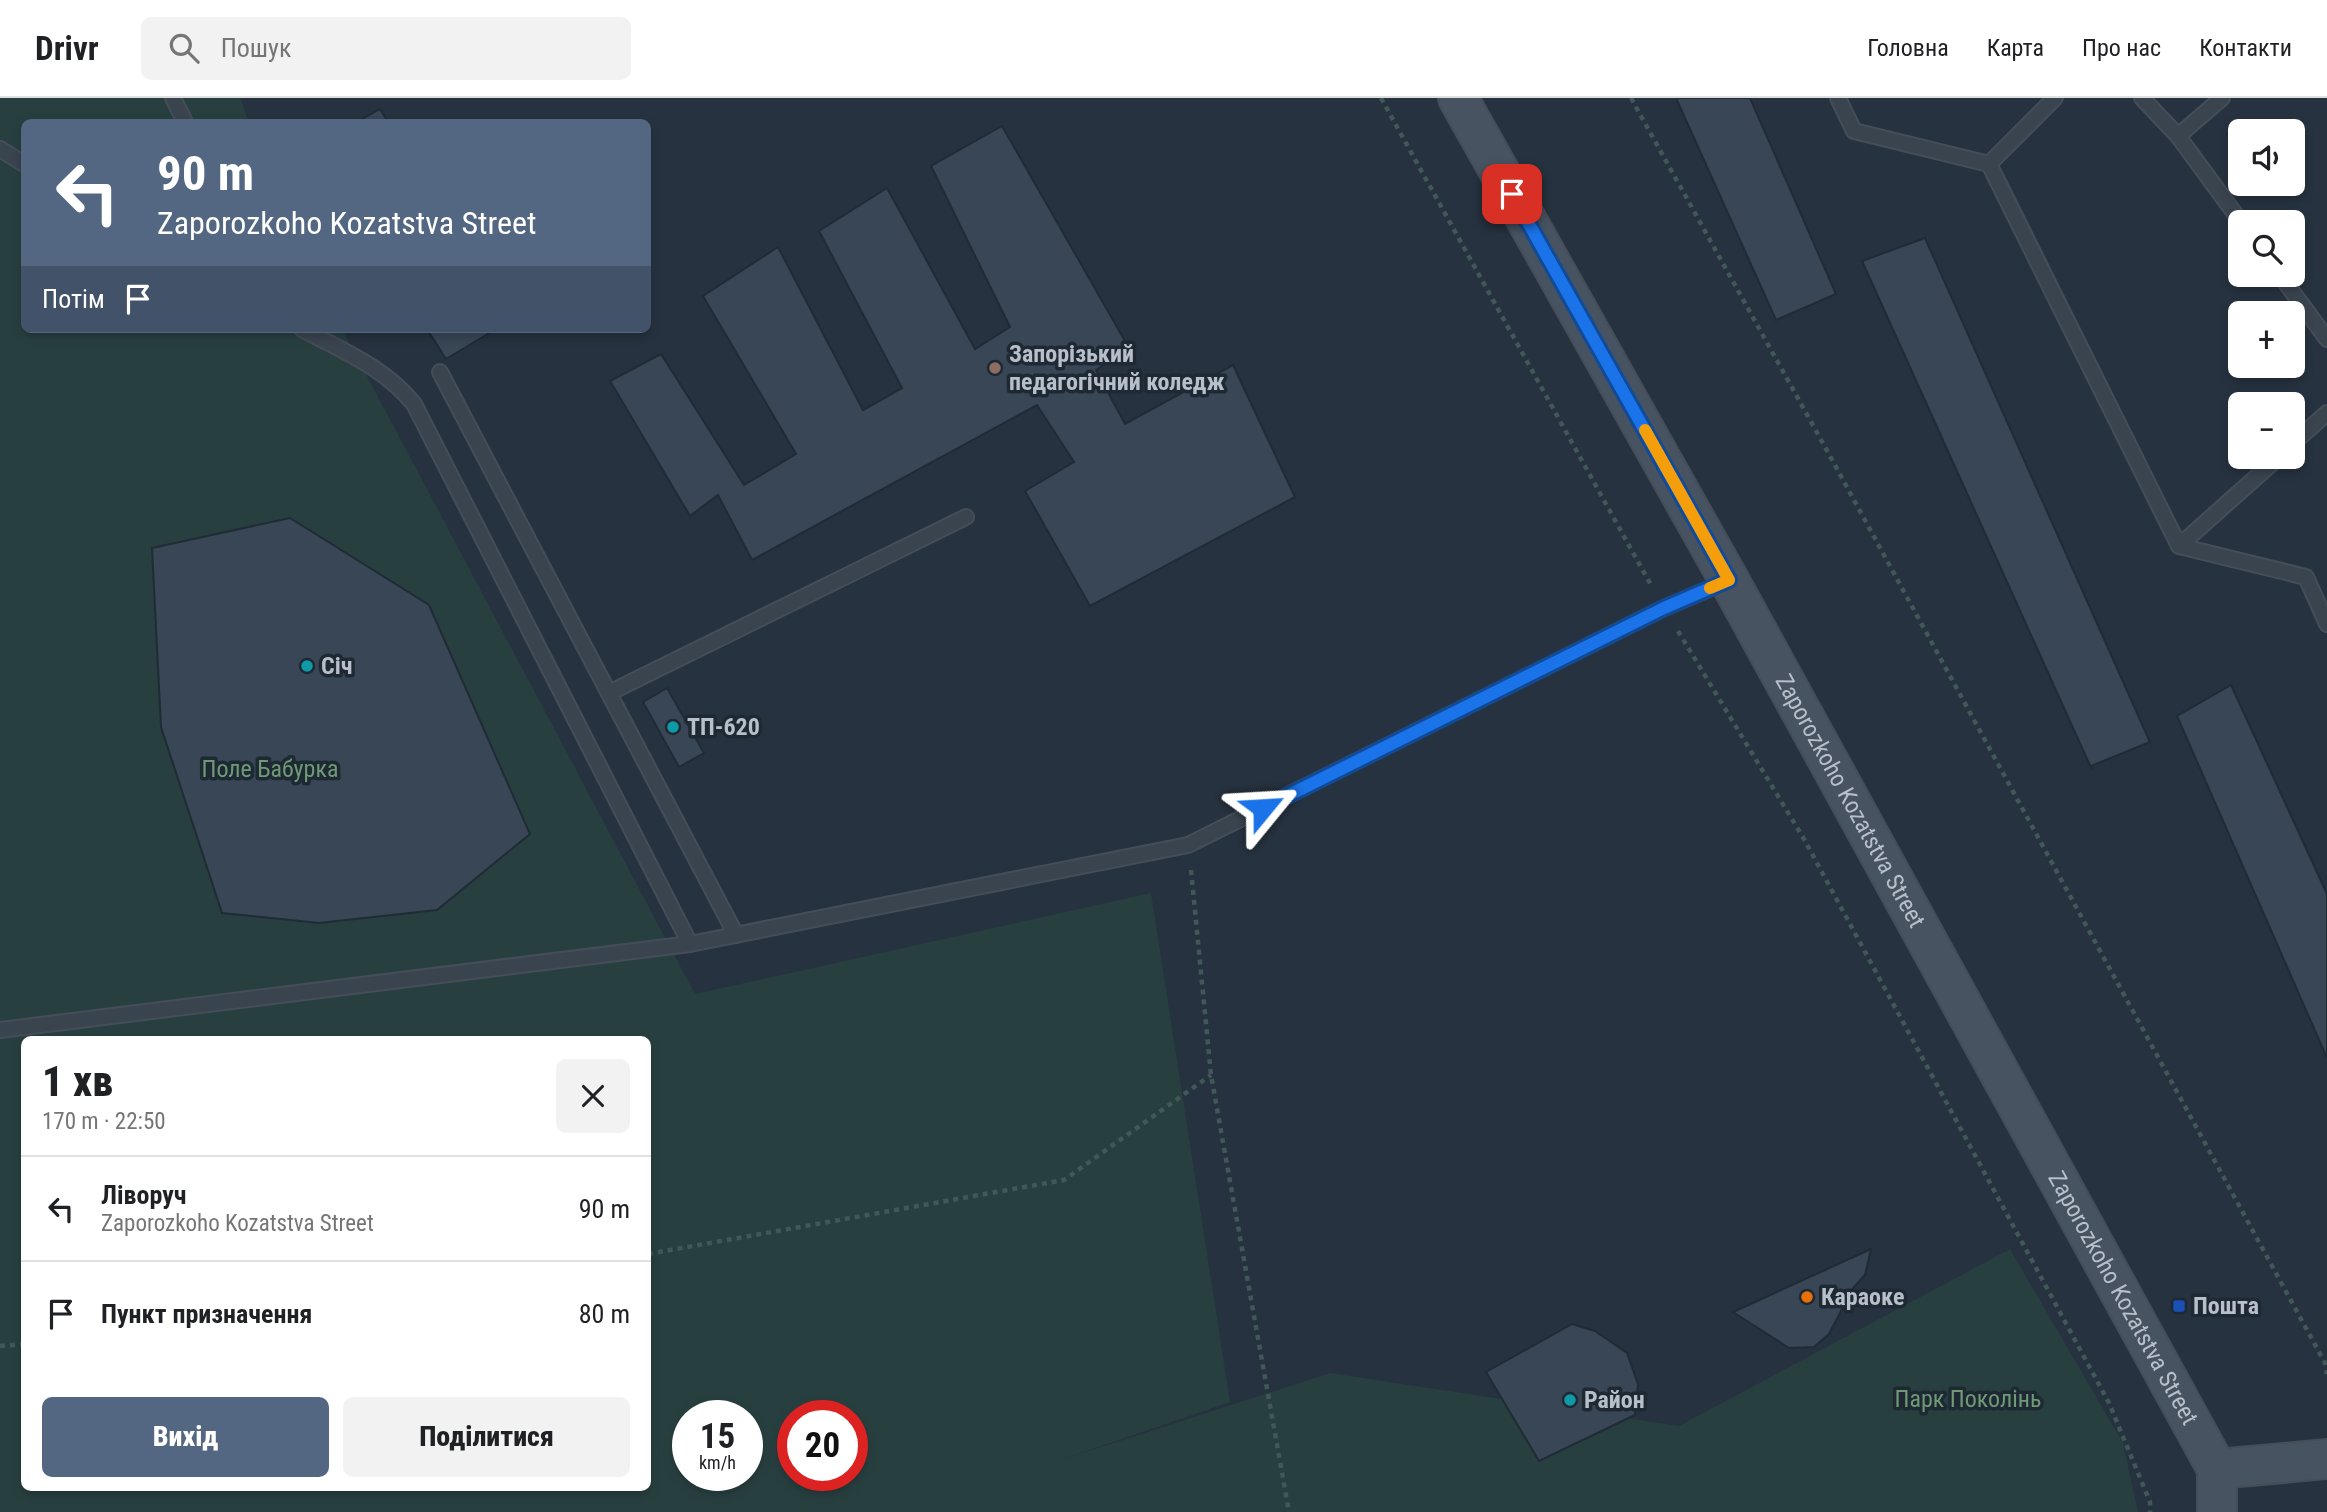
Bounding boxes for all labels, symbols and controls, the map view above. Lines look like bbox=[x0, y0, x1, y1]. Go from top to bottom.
search box bbox=[141, 17, 631, 80]
text: Drivr bbox=[35, 29, 99, 68]
icon: search bbox=[165, 29, 203, 67]
text: Пошук bbox=[221, 33, 291, 63]
text: Головна bbox=[1867, 34, 1949, 62]
text: Карта bbox=[1987, 34, 2044, 62]
text: Про нас bbox=[2082, 34, 2161, 62]
text: Контакти bbox=[2199, 34, 2292, 62]
map controls bbox=[2228, 119, 2305, 469]
button: sound bbox=[2228, 119, 2305, 196]
text: 90 m bbox=[157, 145, 254, 202]
icon: left bbox=[42, 147, 133, 238]
pin bbox=[1482, 164, 1542, 224]
icon: arrive bbox=[1493, 175, 1531, 213]
text: Zaporozkoho Kozatstva Street bbox=[157, 204, 536, 242]
button: search bbox=[2228, 210, 2305, 287]
icon: arrive bbox=[119, 280, 157, 318]
text: Потім bbox=[42, 284, 105, 314]
button: + bbox=[2228, 301, 2305, 378]
place label: Запорізький педагогічний коледж bbox=[1009, 340, 1224, 396]
marker: Запорізький педагогічний коледж bbox=[987, 360, 1003, 376]
button: − bbox=[2228, 392, 2305, 469]
place label: Січ bbox=[321, 652, 353, 680]
marker: Січ bbox=[299, 658, 315, 674]
street label: Zaporozkoho Kozatstva Street bbox=[1770, 669, 1931, 932]
place label: ТП-620 bbox=[687, 713, 760, 741]
marker: ТП-620 bbox=[665, 719, 681, 735]
park label: Поле Бабурка bbox=[202, 755, 338, 783]
position arrow bbox=[1226, 771, 1300, 845]
text: 1 хв bbox=[42, 1057, 113, 1106]
button: close bbox=[556, 1059, 630, 1133]
text: 170 m · 22:50 bbox=[42, 1108, 166, 1135]
street label: Zaporozkoho Kozatstva Street bbox=[2042, 1166, 2204, 1430]
text: Ліворуч bbox=[101, 1180, 186, 1210]
icon: left bbox=[42, 1190, 80, 1228]
text: 90 m bbox=[579, 1194, 630, 1224]
text: Zaporozkoho Kozatstva Street bbox=[101, 1210, 374, 1237]
place label: Караоке bbox=[1821, 1283, 1904, 1311]
marker: Караоке bbox=[1799, 1289, 1815, 1305]
place label: Пошта bbox=[2193, 1292, 2259, 1320]
icon: arrive bbox=[42, 1295, 80, 1333]
marker: Пошта bbox=[2171, 1298, 2187, 1314]
text: Пункт призначення bbox=[101, 1299, 312, 1329]
text: 80 m bbox=[579, 1299, 630, 1329]
park label: Парк Поколінь bbox=[1895, 1385, 2041, 1413]
place label: Район bbox=[1584, 1386, 1645, 1414]
marker: Район bbox=[1562, 1392, 1578, 1408]
button: Вихід bbox=[42, 1397, 329, 1477]
button: Поділитися bbox=[343, 1397, 630, 1477]
speed limit sign: 20 bbox=[777, 1400, 868, 1491]
text: 15 bbox=[700, 1416, 735, 1457]
text: km/h bbox=[699, 1452, 736, 1473]

